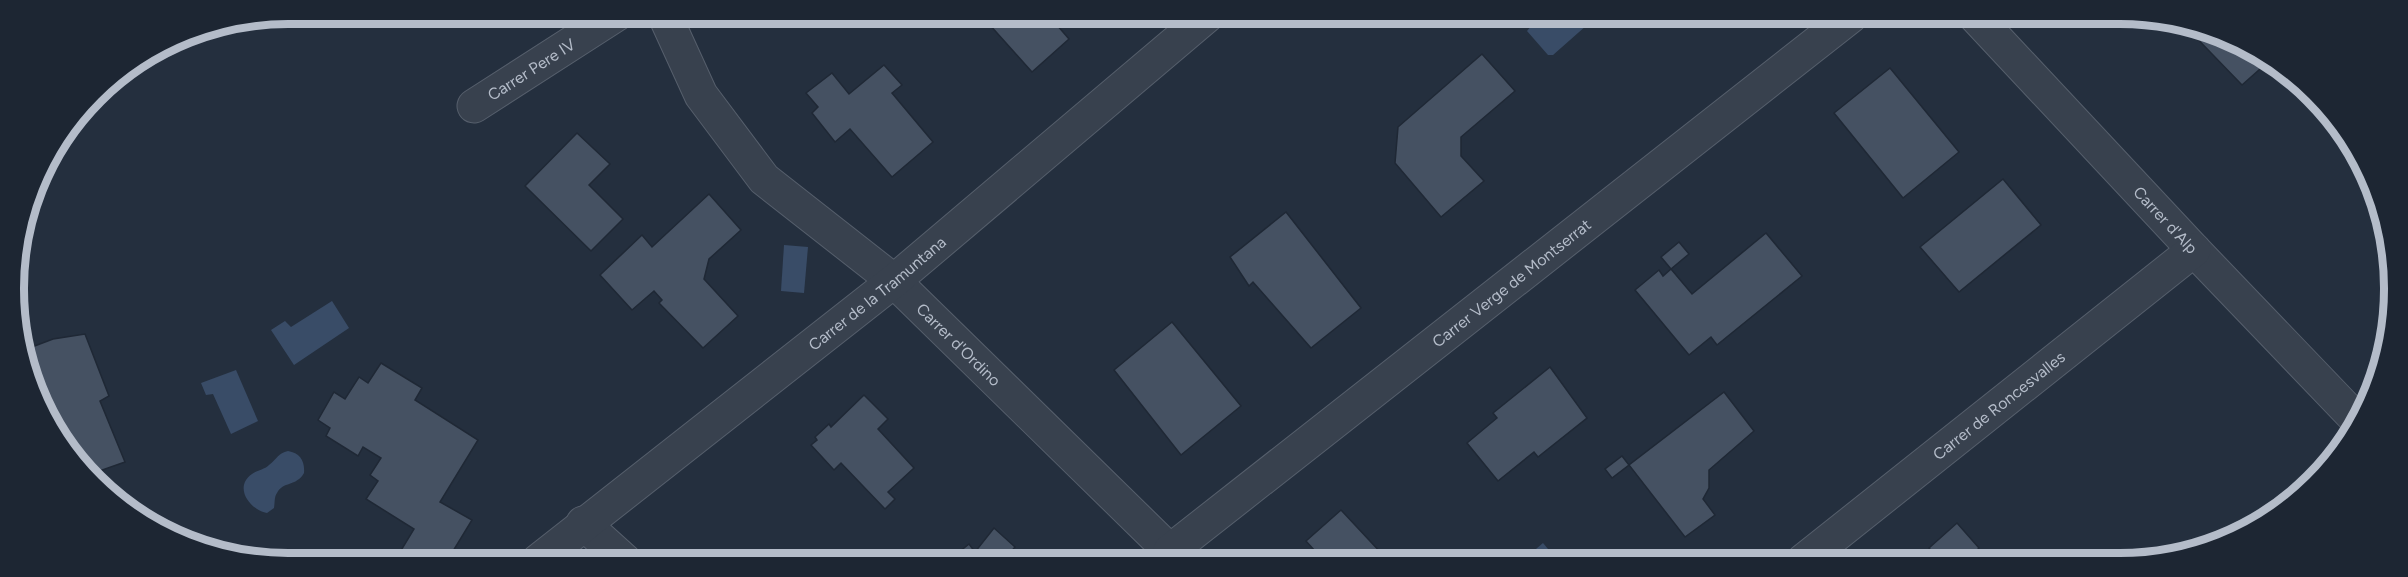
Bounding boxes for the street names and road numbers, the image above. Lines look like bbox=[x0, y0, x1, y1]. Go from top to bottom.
street label: Carrer Pere IV bbox=[484, 34, 578, 104]
street label: Carrer d'Alp bbox=[2130, 182, 2202, 257]
street label: Carrer Verge de Montserrat bbox=[1428, 215, 1594, 351]
street label: Carrer de la Tramuntana bbox=[805, 232, 949, 354]
street label: Carrer d'Ordino bbox=[913, 299, 1005, 390]
street label: Carrer de Roncesvalles bbox=[1929, 347, 2069, 464]

